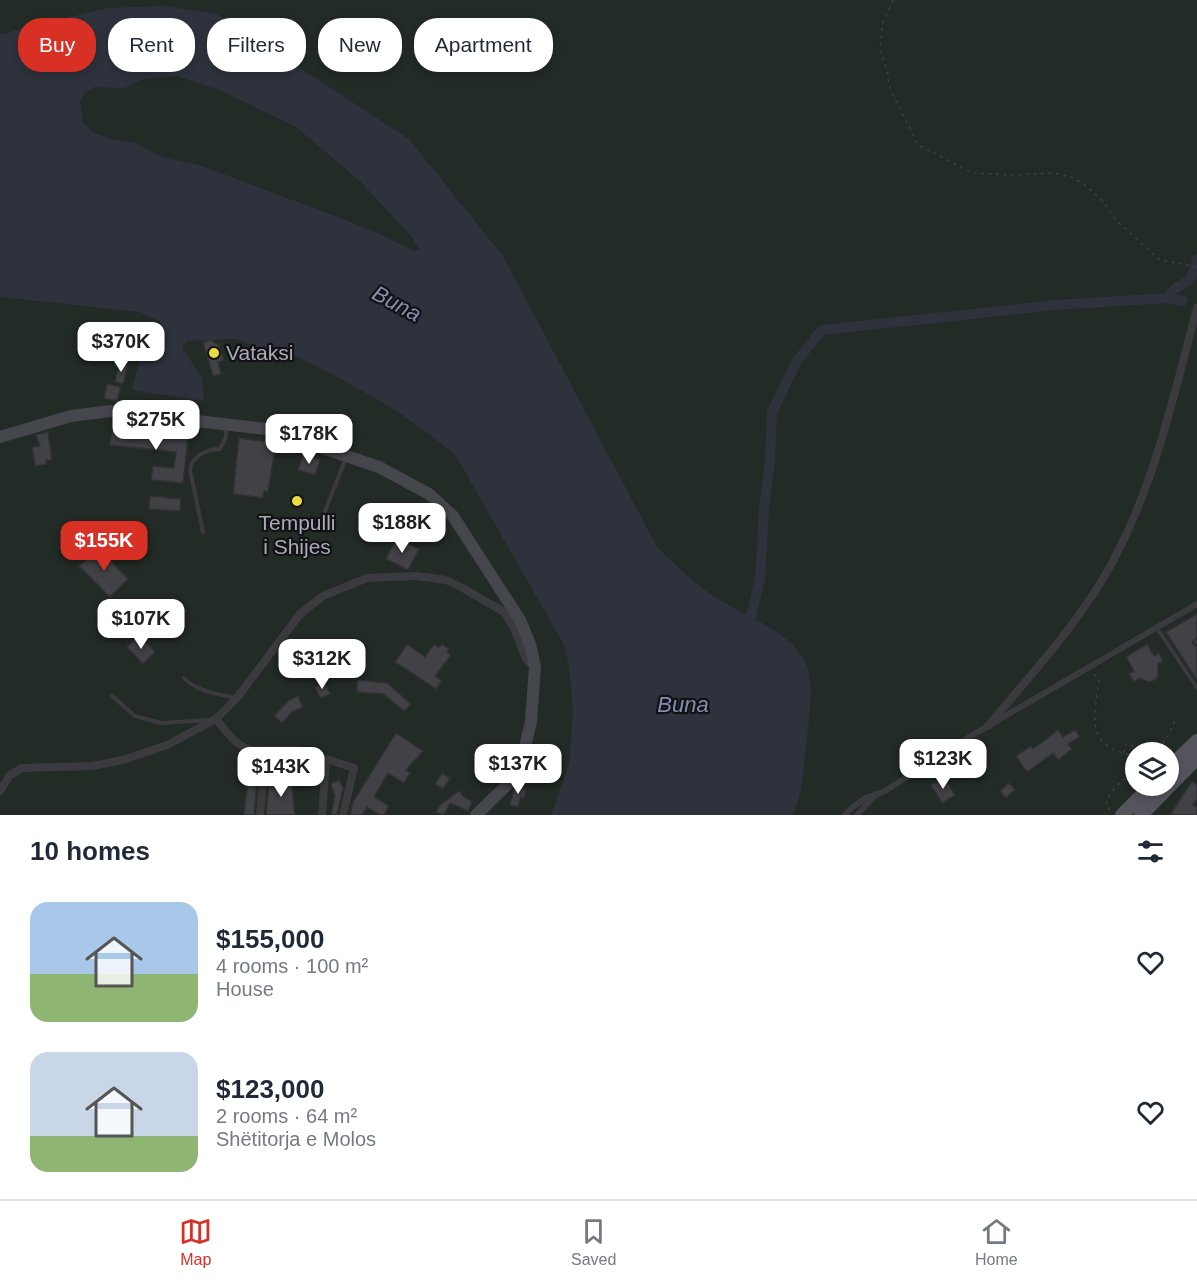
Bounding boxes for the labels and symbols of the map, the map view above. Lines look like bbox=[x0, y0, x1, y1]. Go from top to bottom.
water label: Buna bbox=[368, 280, 425, 327]
pin: $370K bbox=[79, 322, 163, 373]
place label: Vataksi bbox=[226, 341, 293, 364]
marker: Vataksi bbox=[207, 346, 221, 360]
pin: $275K bbox=[114, 400, 198, 451]
pin: $178K bbox=[267, 414, 351, 465]
marker: Tempulli i Shijes bbox=[290, 494, 304, 508]
pin: $188K bbox=[360, 503, 444, 554]
place label: Tempulli i Shijes bbox=[258, 511, 336, 558]
pin: $155K bbox=[62, 521, 146, 572]
pin: $107K bbox=[99, 599, 183, 650]
pin: $312K bbox=[280, 639, 364, 690]
water label: Buna bbox=[657, 692, 709, 717]
pin: $123K bbox=[901, 739, 985, 790]
pin: $137K bbox=[476, 744, 560, 795]
pin: $143K bbox=[239, 747, 323, 798]

